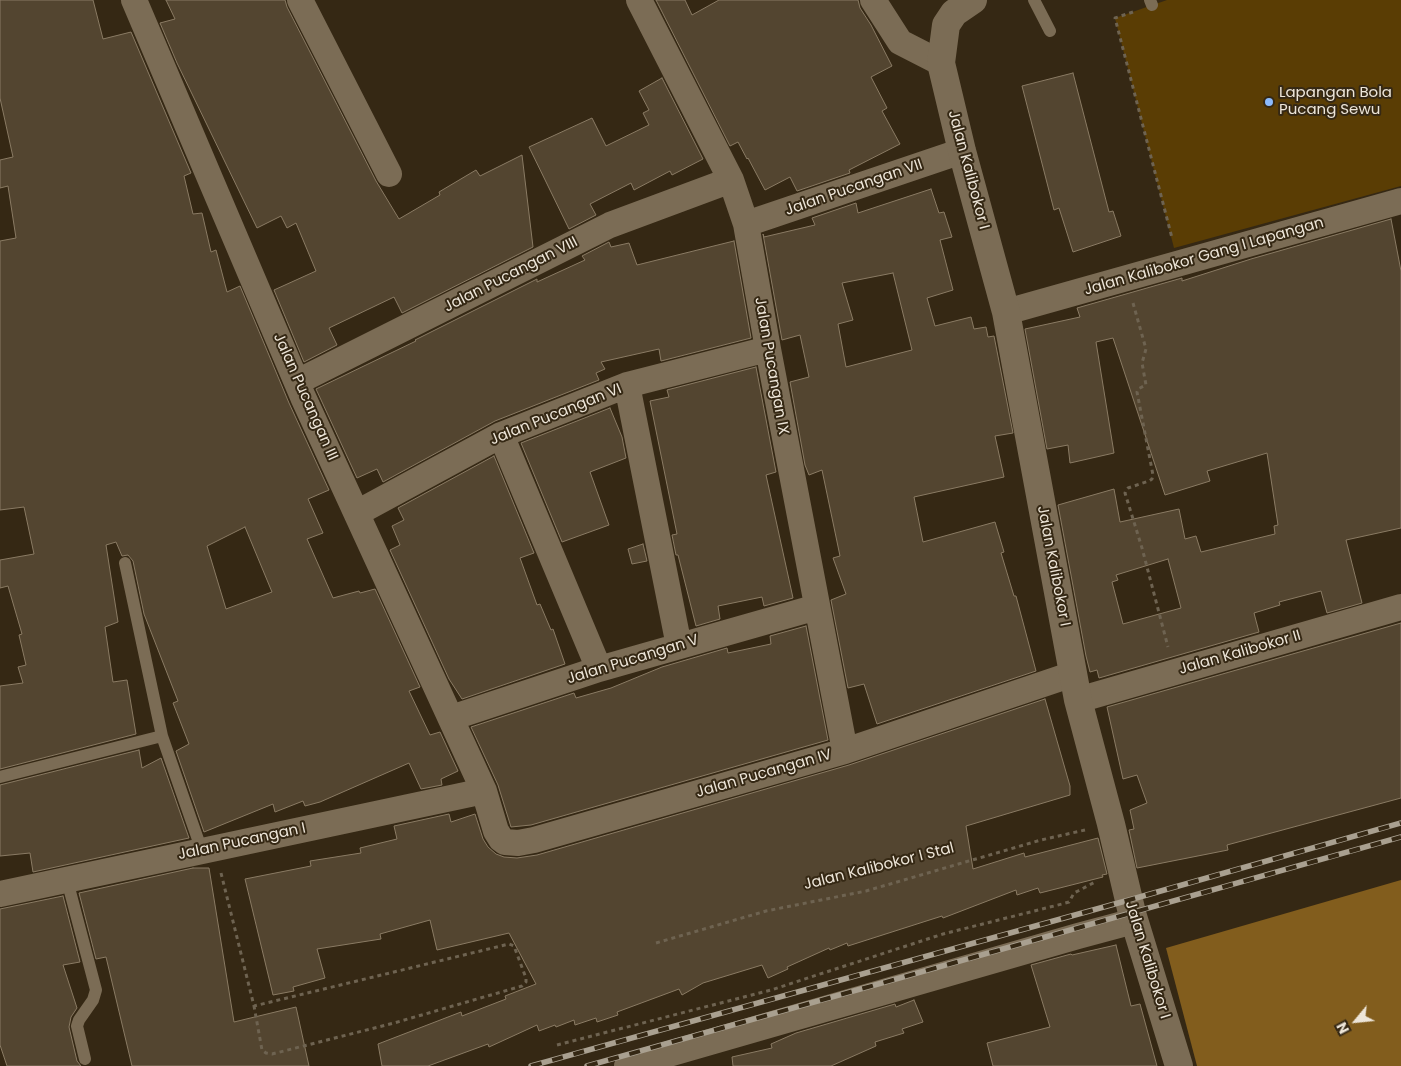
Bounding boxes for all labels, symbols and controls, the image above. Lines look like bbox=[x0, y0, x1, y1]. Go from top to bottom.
place label: Lapangan Bola Pucang Sewu bbox=[1279, 84, 1392, 119]
marker: Lapangan Bola Pucang Sewu bbox=[1263, 96, 1275, 108]
street label: Jalan Kalibokor I bbox=[943, 109, 993, 231]
street label: Jalan Pucangan VII bbox=[783, 156, 925, 220]
street label: Jalan Kalibokor Gang I Lapangan bbox=[1082, 214, 1326, 300]
street label: Jalan Pucangan VIII bbox=[441, 233, 581, 317]
street label: Jalan Pucangan IX bbox=[750, 296, 792, 436]
street label: Jalan Pucangan III bbox=[269, 330, 341, 464]
street label: Jalan Pucangan VI bbox=[488, 380, 624, 450]
street label: Jalan Kalibokor I bbox=[1032, 504, 1074, 628]
street label: Jalan Kalibokor II bbox=[1177, 627, 1303, 679]
street label: Jalan Pucangan V bbox=[565, 631, 701, 689]
street label: Jalan Pucangan IV bbox=[694, 746, 834, 802]
street label: Jalan Pucangan I bbox=[176, 820, 308, 864]
street label: Jalan Kalibokor I Stal bbox=[802, 840, 956, 894]
street label: Jalan Kalibokor I bbox=[1121, 899, 1173, 1021]
north arrow bbox=[1331, 996, 1381, 1046]
text: N bbox=[1331, 1019, 1354, 1037]

